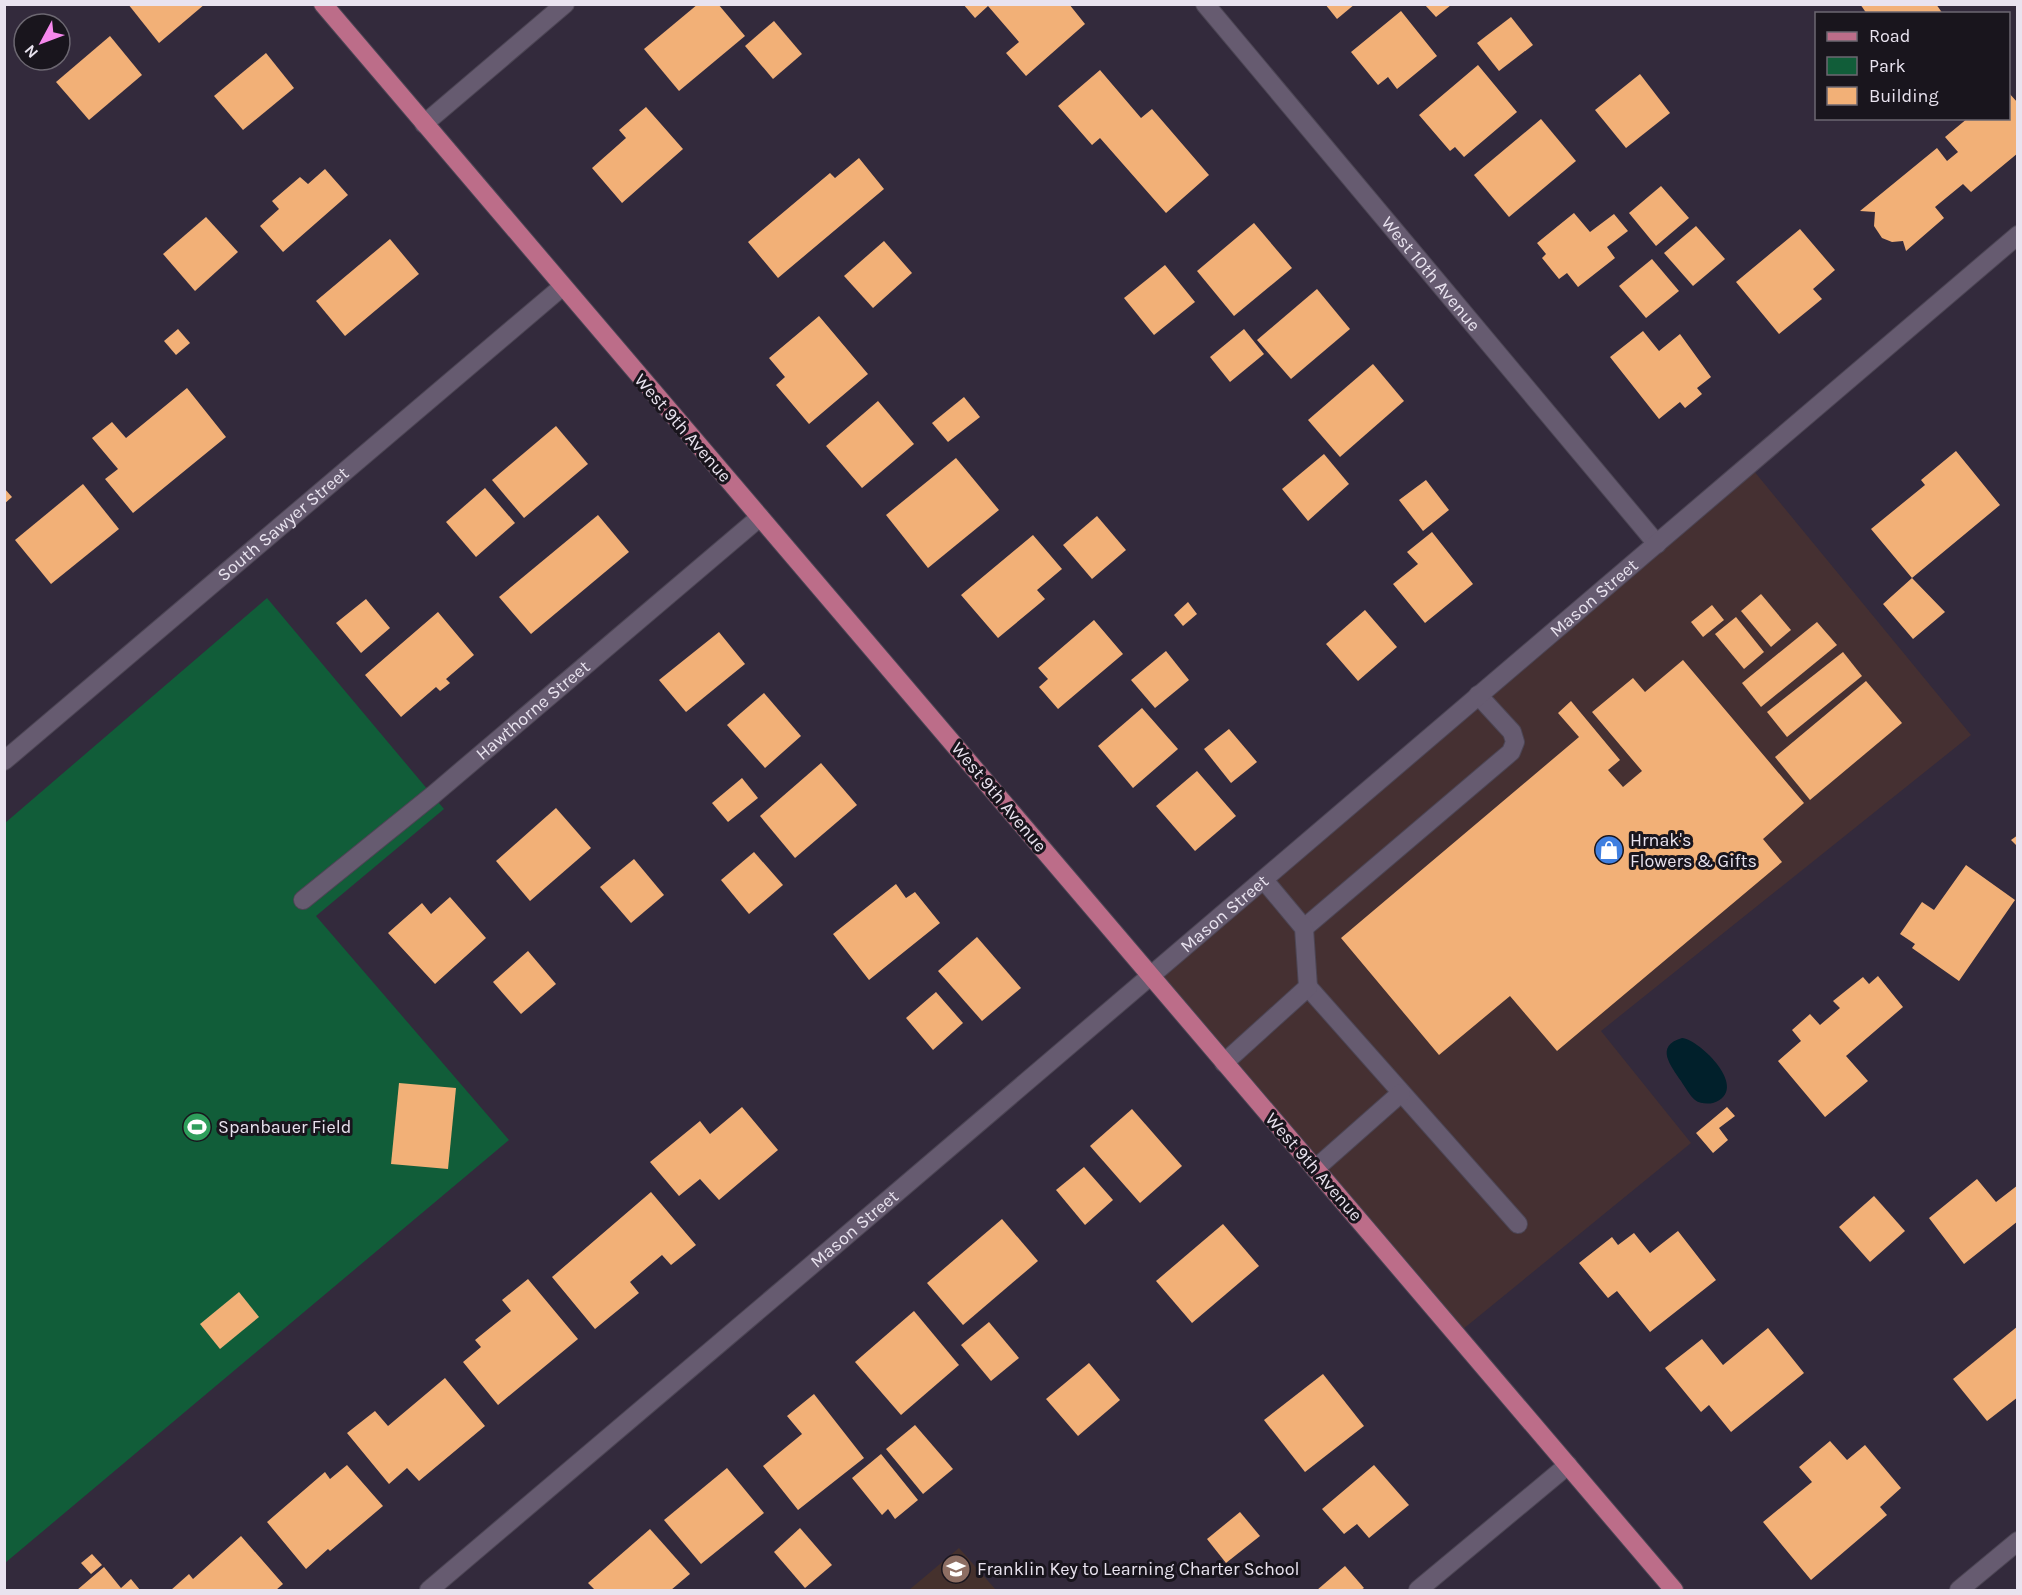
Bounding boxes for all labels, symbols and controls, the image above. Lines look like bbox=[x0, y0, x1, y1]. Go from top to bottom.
north arrow bbox=[12, 12, 72, 72]
legend bbox=[1815, 12, 2010, 120]
text: Road bbox=[1869, 25, 1910, 47]
text: N bbox=[20, 41, 42, 62]
text: Park bbox=[1869, 55, 1906, 77]
text: Building bbox=[1869, 85, 1939, 107]
street label: West 10th Avenue bbox=[1377, 212, 1485, 336]
street label: West 9th Avenue bbox=[630, 369, 736, 487]
street label: South Sawyer Street bbox=[213, 462, 353, 586]
street label: Mason Street bbox=[1545, 554, 1643, 642]
street label: Hawthorne Street bbox=[471, 655, 594, 765]
street label: West 9th Avenue bbox=[947, 738, 1051, 856]
place label: Hrnak's Flowers & Gifts bbox=[1630, 829, 1757, 872]
shop icon: Hrnak's Flowers & Gifts bbox=[1593, 834, 1625, 866]
street label: Mason Street bbox=[1176, 870, 1273, 957]
street label: West 9th Avenue bbox=[1261, 1108, 1367, 1226]
sports icon: Spanbauer Field bbox=[181, 1111, 213, 1143]
place label: Spanbauer Field bbox=[218, 1116, 351, 1138]
street label: Mason Street bbox=[806, 1185, 903, 1273]
school or university icon: Franklin Key to Learning Charter School bbox=[940, 1553, 972, 1585]
place label: Franklin Key to Learning Charter School bbox=[977, 1558, 1300, 1580]

